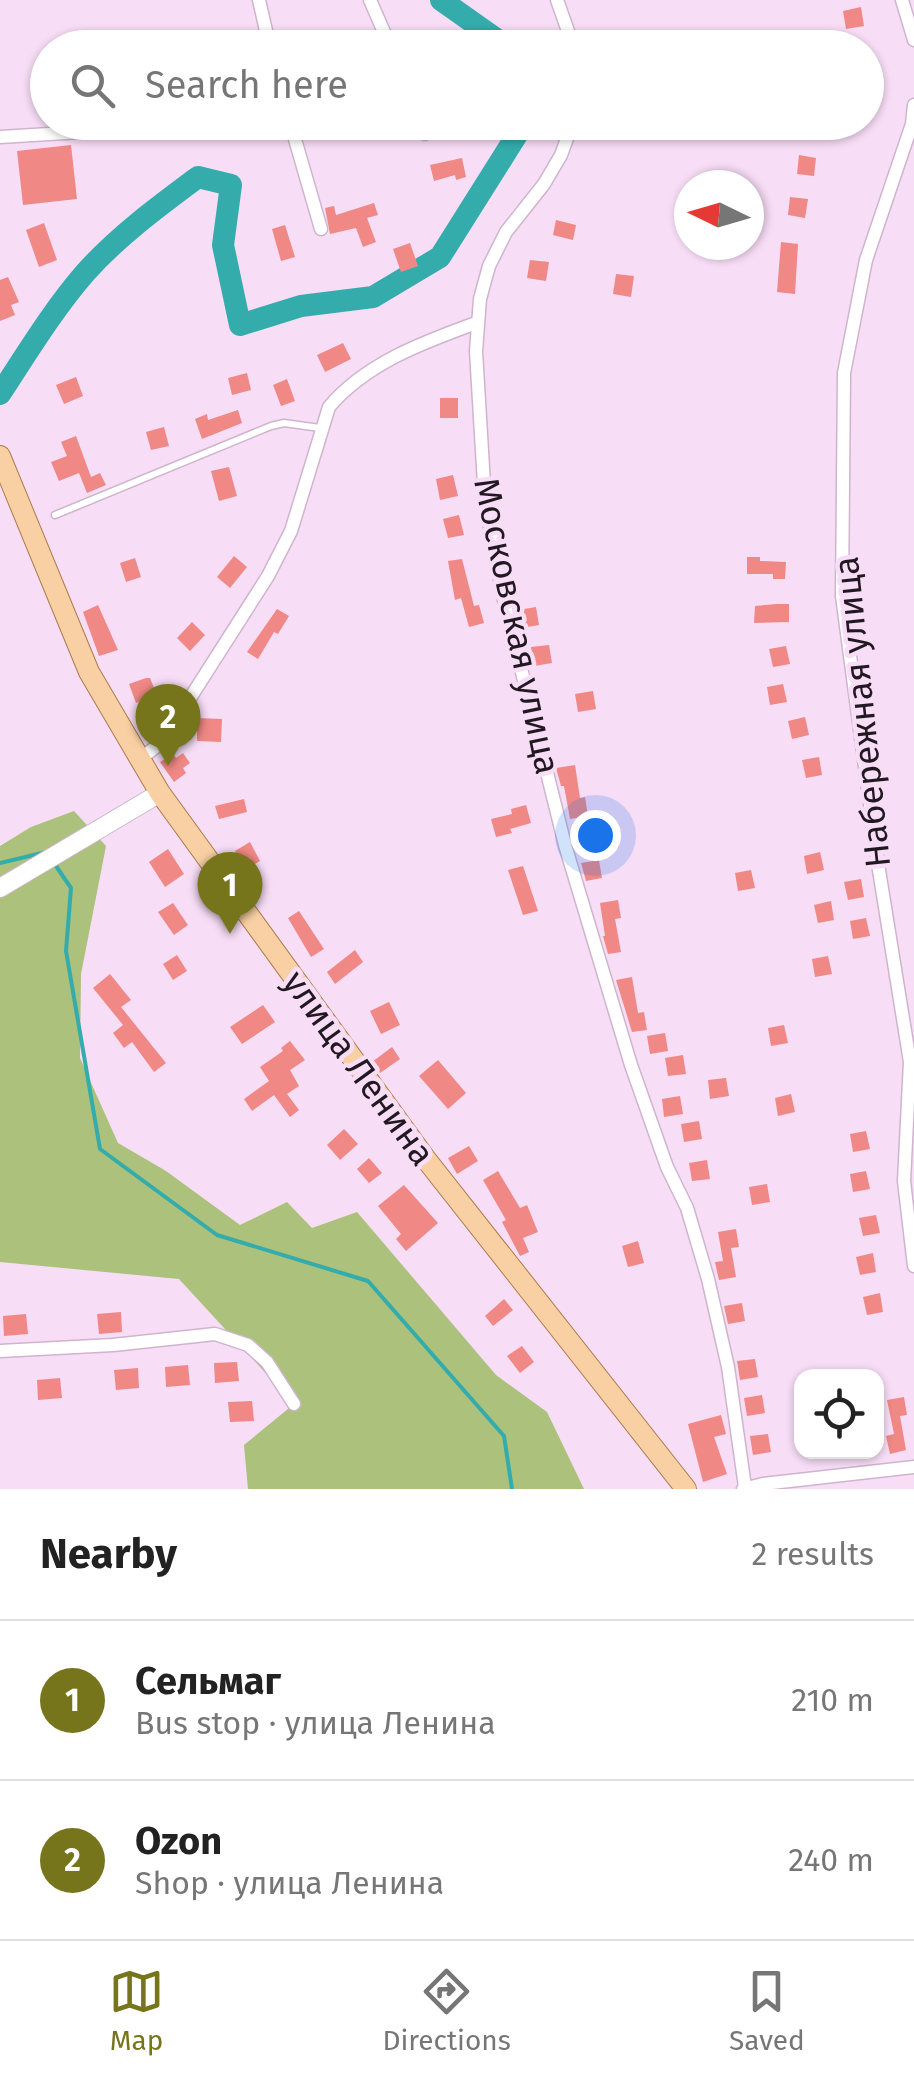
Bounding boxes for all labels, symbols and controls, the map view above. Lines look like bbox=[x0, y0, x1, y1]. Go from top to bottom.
search box bbox=[30, 30, 884, 140]
icon: search bbox=[65, 58, 120, 113]
text: Search here bbox=[145, 62, 348, 108]
north arrow bbox=[674, 170, 764, 260]
street label: Московская улица bbox=[465, 474, 569, 778]
street label: Набережная улица bbox=[825, 554, 899, 870]
pin: 2 bbox=[136, 684, 200, 766]
your location bbox=[570, 810, 621, 861]
pin: 1 bbox=[198, 852, 262, 934]
street label: улица Ленина bbox=[274, 962, 444, 1174]
map controls bbox=[794, 1369, 884, 1459]
button: locate bbox=[794, 1369, 884, 1459]
text: Nearby bbox=[40, 1529, 177, 1579]
text: 2 results bbox=[751, 1535, 874, 1573]
text: Сельмаг bbox=[135, 1658, 281, 1704]
text: 1 bbox=[65, 1681, 80, 1719]
text: 210 m bbox=[791, 1681, 874, 1719]
text: Bus stop · улица Ленина bbox=[135, 1704, 496, 1742]
text: Ozon bbox=[135, 1818, 222, 1864]
text: 2 bbox=[64, 1841, 81, 1879]
text: 240 m bbox=[788, 1841, 874, 1879]
text: Shop · улица Ленина bbox=[135, 1864, 444, 1902]
tab: Map bbox=[109, 1964, 164, 2057]
tab: Directions bbox=[382, 1964, 511, 2057]
tab: Saved bbox=[729, 1964, 805, 2057]

